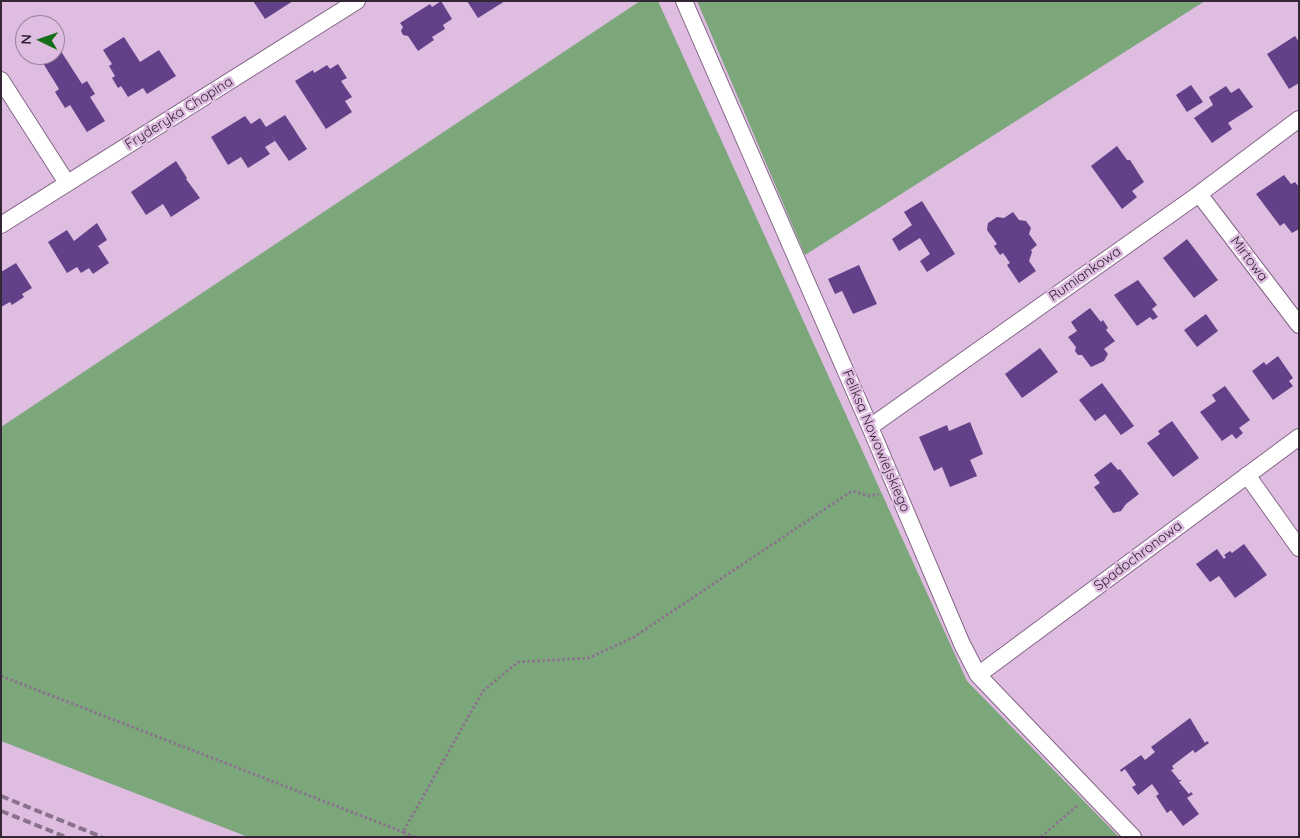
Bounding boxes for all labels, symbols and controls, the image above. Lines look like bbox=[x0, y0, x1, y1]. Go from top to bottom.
north arrow bbox=[15, 15, 65, 65]
text: N bbox=[17, 34, 35, 45]
street label: Fryderyka Chopina bbox=[122, 73, 236, 153]
street label: Mirtowa bbox=[1227, 233, 1271, 285]
street label: Rumiankowa bbox=[1046, 243, 1124, 305]
street label: Feliksa Nowowiejskiego bbox=[838, 367, 914, 515]
street label: Spadochronowa bbox=[1091, 517, 1185, 595]

